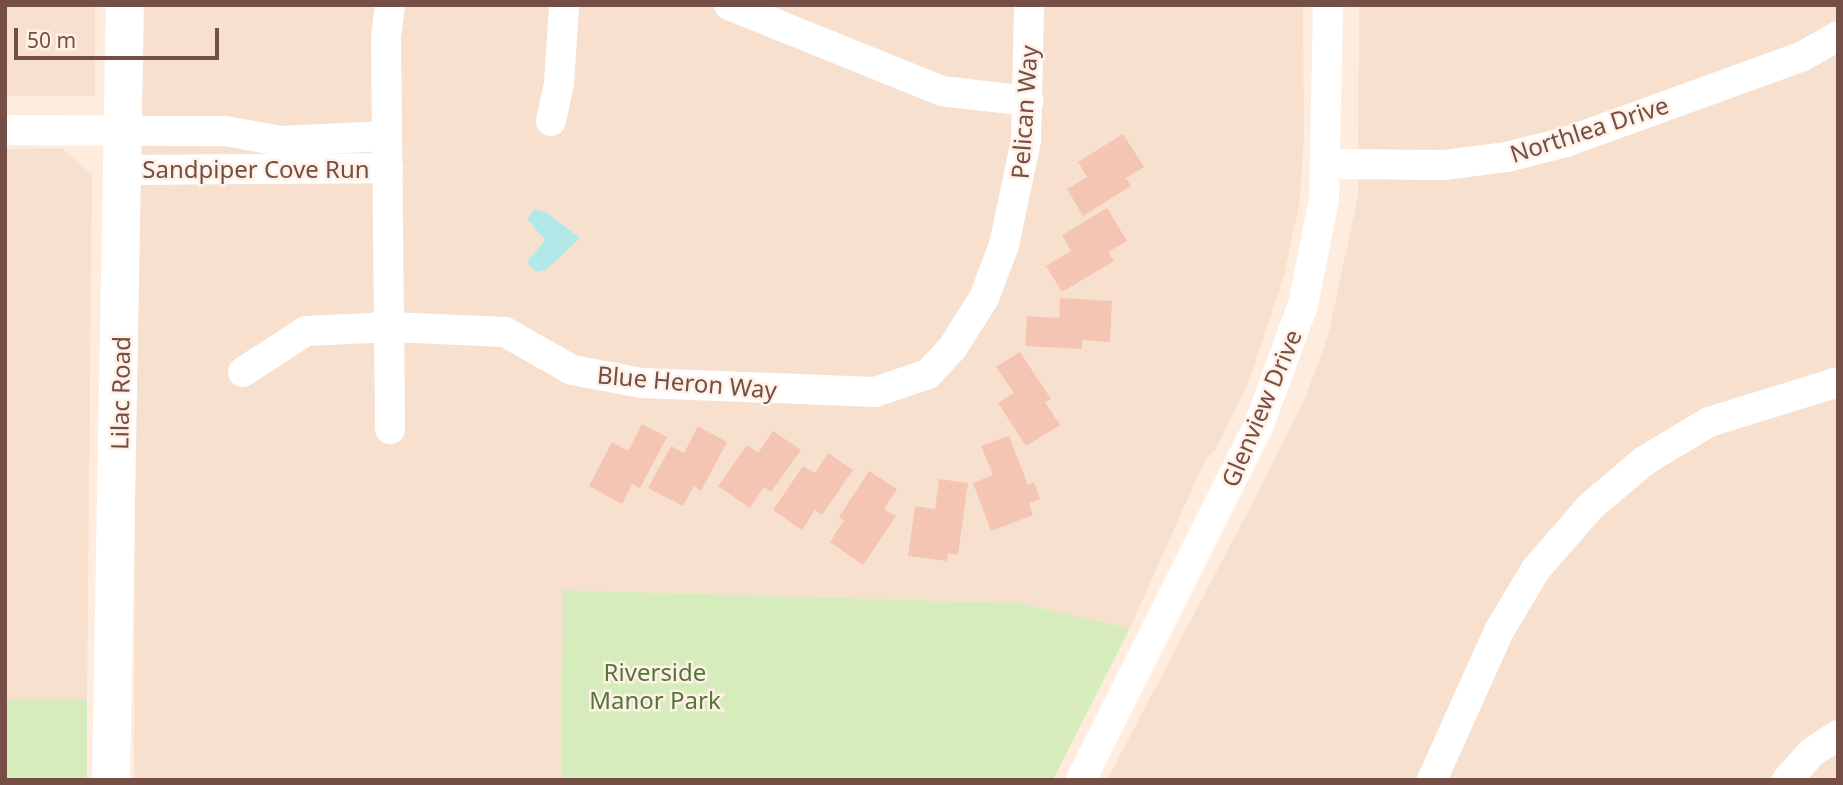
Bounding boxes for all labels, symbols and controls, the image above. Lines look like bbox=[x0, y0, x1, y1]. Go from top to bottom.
scale bar bbox=[18, 14, 222, 58]
text: 50 m bbox=[27, 26, 76, 54]
street label: Pelican Way bbox=[1005, 44, 1043, 180]
street label: Northlea Drive bbox=[1506, 90, 1672, 168]
street label: Sandpiper Cove Run bbox=[142, 155, 370, 183]
street label: Glenview Drive bbox=[1215, 325, 1307, 491]
street label: Lilac Road bbox=[105, 336, 135, 450]
street label: Blue Heron Way bbox=[596, 360, 778, 404]
park label: Riverside Manor Park bbox=[589, 658, 721, 714]

